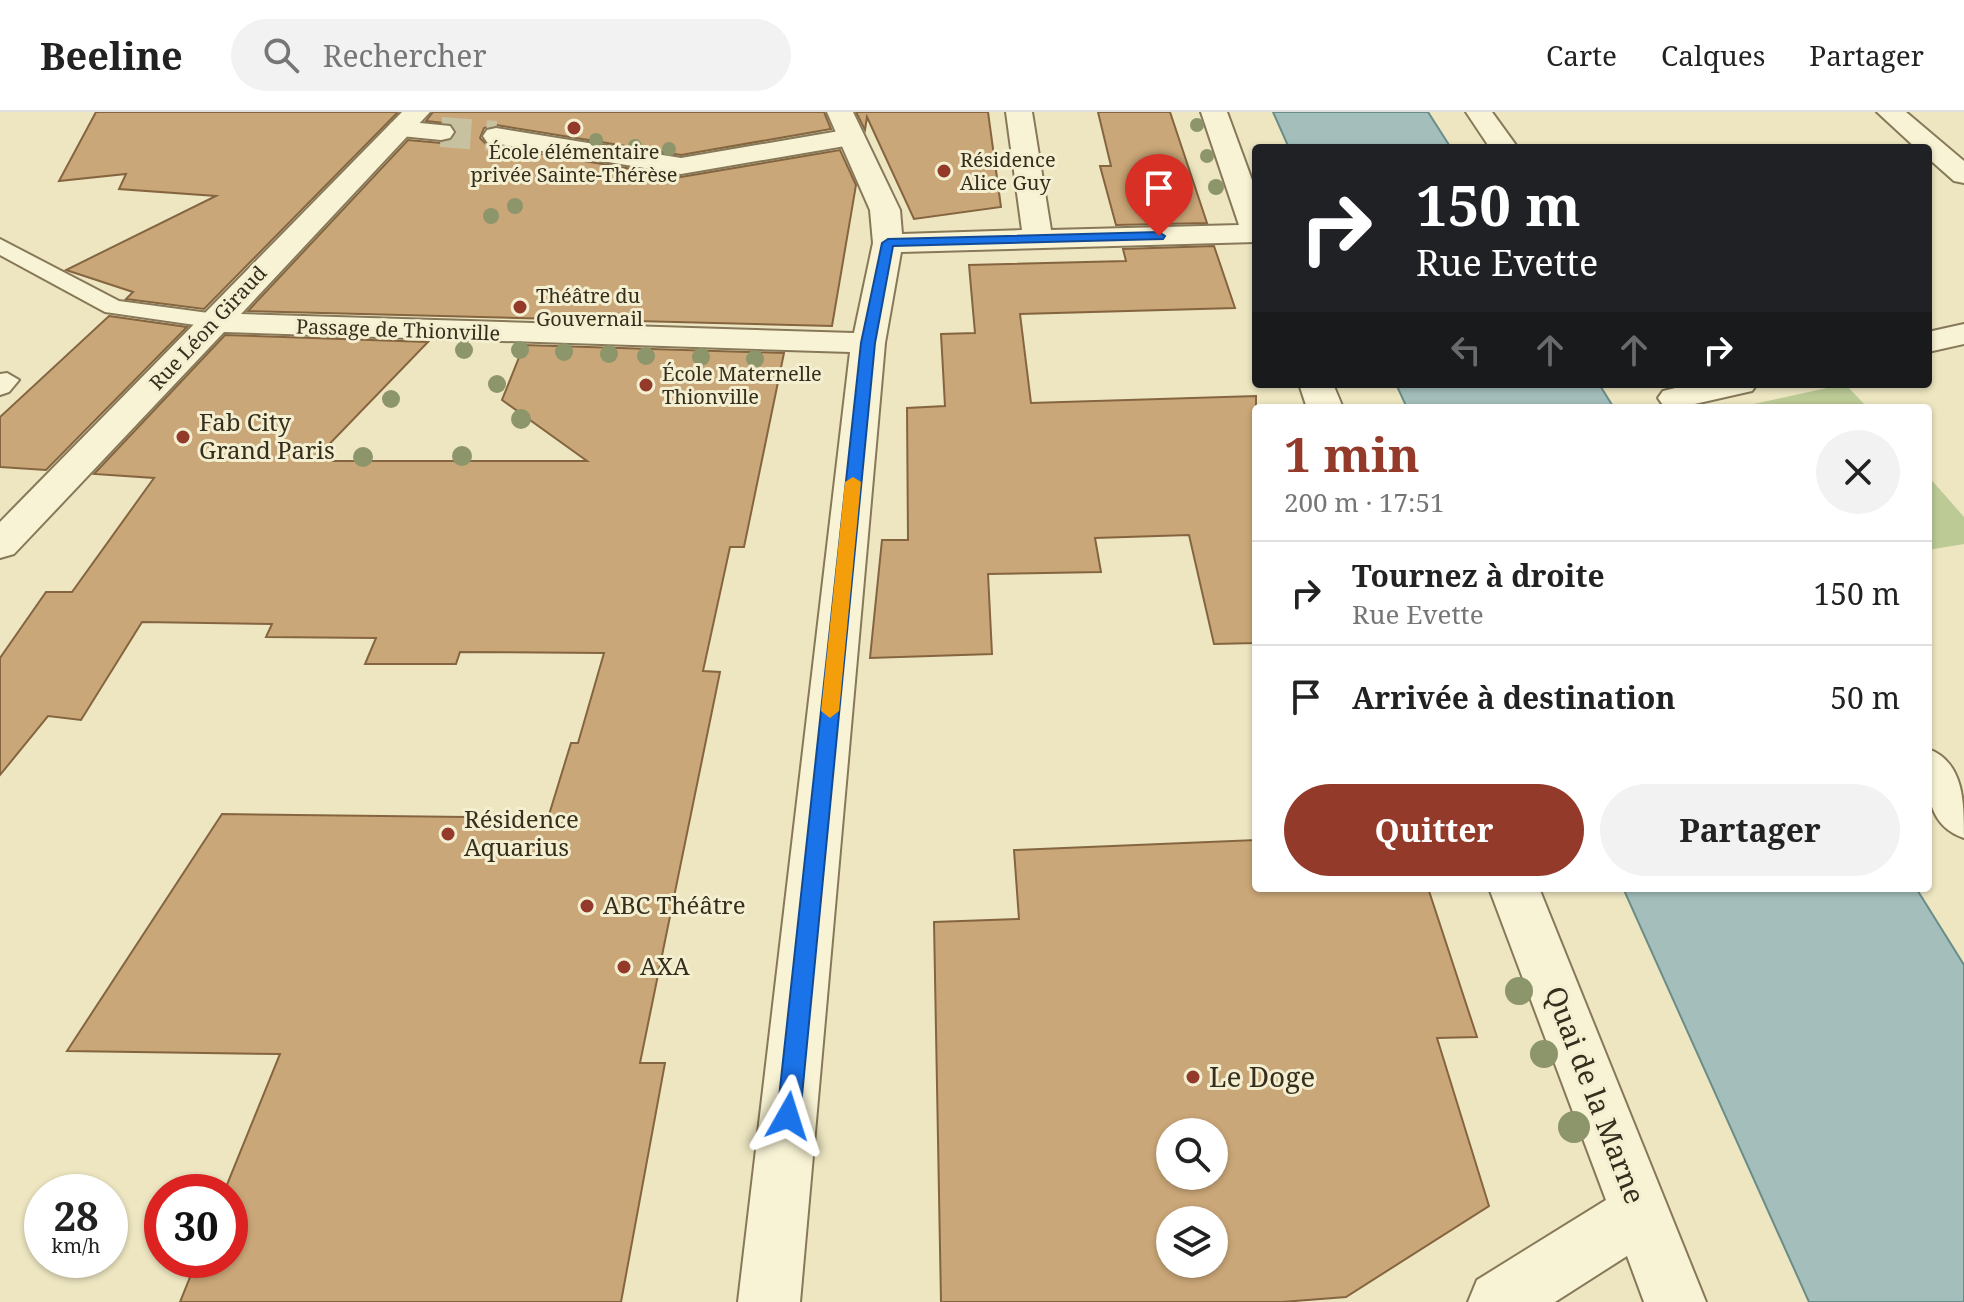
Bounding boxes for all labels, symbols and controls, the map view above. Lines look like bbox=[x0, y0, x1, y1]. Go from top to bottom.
search box bbox=[231, 19, 791, 91]
text: Beeline bbox=[40, 29, 183, 81]
icon: search bbox=[259, 33, 303, 77]
text: Rechercher bbox=[323, 35, 487, 76]
text: Carte bbox=[1546, 36, 1617, 74]
text: Calques bbox=[1661, 36, 1765, 74]
text: Partager bbox=[1809, 36, 1924, 74]
marker: École élémentaire privée Sainte-Thérèse bbox=[565, 119, 583, 137]
place label: École élémentaire privée Sainte-Thérèse bbox=[470, 138, 678, 188]
place label: Résidence Alice Guy bbox=[960, 146, 1056, 196]
pin bbox=[1125, 154, 1193, 236]
marker: Résidence Alice Guy bbox=[935, 162, 953, 180]
icon: arrive bbox=[1137, 166, 1181, 210]
text: 150 m bbox=[1416, 166, 1581, 242]
icon: right bbox=[1284, 176, 1388, 280]
text: Rue Evette bbox=[1416, 238, 1598, 287]
street label: Rue Léon Giraud bbox=[143, 260, 272, 396]
place label: Théâtre du Gouvernail bbox=[536, 282, 643, 332]
marker: Théâtre du Gouvernail bbox=[511, 298, 529, 316]
street label: Passage de Thionville bbox=[295, 312, 501, 347]
icon: left bbox=[1444, 328, 1488, 372]
icon: ahead bbox=[1528, 328, 1572, 372]
icon: ahead bbox=[1612, 328, 1656, 372]
icon: right bbox=[1696, 328, 1740, 372]
place label: École Maternelle Thionville bbox=[662, 360, 822, 410]
marker: École Maternelle Thionville bbox=[637, 376, 655, 394]
place label: Fab City Grand Paris bbox=[199, 405, 335, 466]
text: 1 min bbox=[1284, 421, 1420, 486]
marker: Fab City Grand Paris bbox=[174, 428, 192, 446]
button: close bbox=[1816, 430, 1900, 514]
text: 200 m · 17:51 bbox=[1284, 484, 1445, 520]
text: Tournez à droite bbox=[1352, 555, 1605, 596]
icon: right bbox=[1284, 571, 1328, 615]
text: 150 m bbox=[1814, 573, 1900, 614]
text: Rue Evette bbox=[1352, 596, 1484, 632]
icon: arrive bbox=[1284, 675, 1328, 719]
text: Arrivée à destination bbox=[1352, 677, 1676, 718]
text: 50 m bbox=[1830, 677, 1900, 718]
button: Quitter bbox=[1284, 784, 1584, 876]
button: Partager bbox=[1600, 784, 1900, 876]
place label: Résidence Aquarius bbox=[464, 802, 579, 863]
marker: Résidence Aquarius bbox=[439, 825, 457, 843]
place label: ABC Théâtre bbox=[603, 888, 746, 921]
marker: ABC Théâtre bbox=[578, 897, 596, 915]
place label: AXA bbox=[640, 949, 690, 982]
marker: AXA bbox=[615, 958, 633, 976]
street label: Quai de la Marne bbox=[1537, 980, 1655, 1209]
place label: Le Doge bbox=[1209, 1057, 1315, 1095]
marker: Le Doge bbox=[1184, 1068, 1202, 1086]
position arrow bbox=[746, 1074, 830, 1158]
map controls bbox=[1156, 1118, 1228, 1278]
button: search bbox=[1156, 1118, 1228, 1190]
speed limit sign: 30 bbox=[144, 1174, 248, 1278]
text: 28 bbox=[53, 1188, 99, 1243]
button: layers bbox=[1156, 1206, 1228, 1278]
text: km/h bbox=[51, 1232, 101, 1259]

